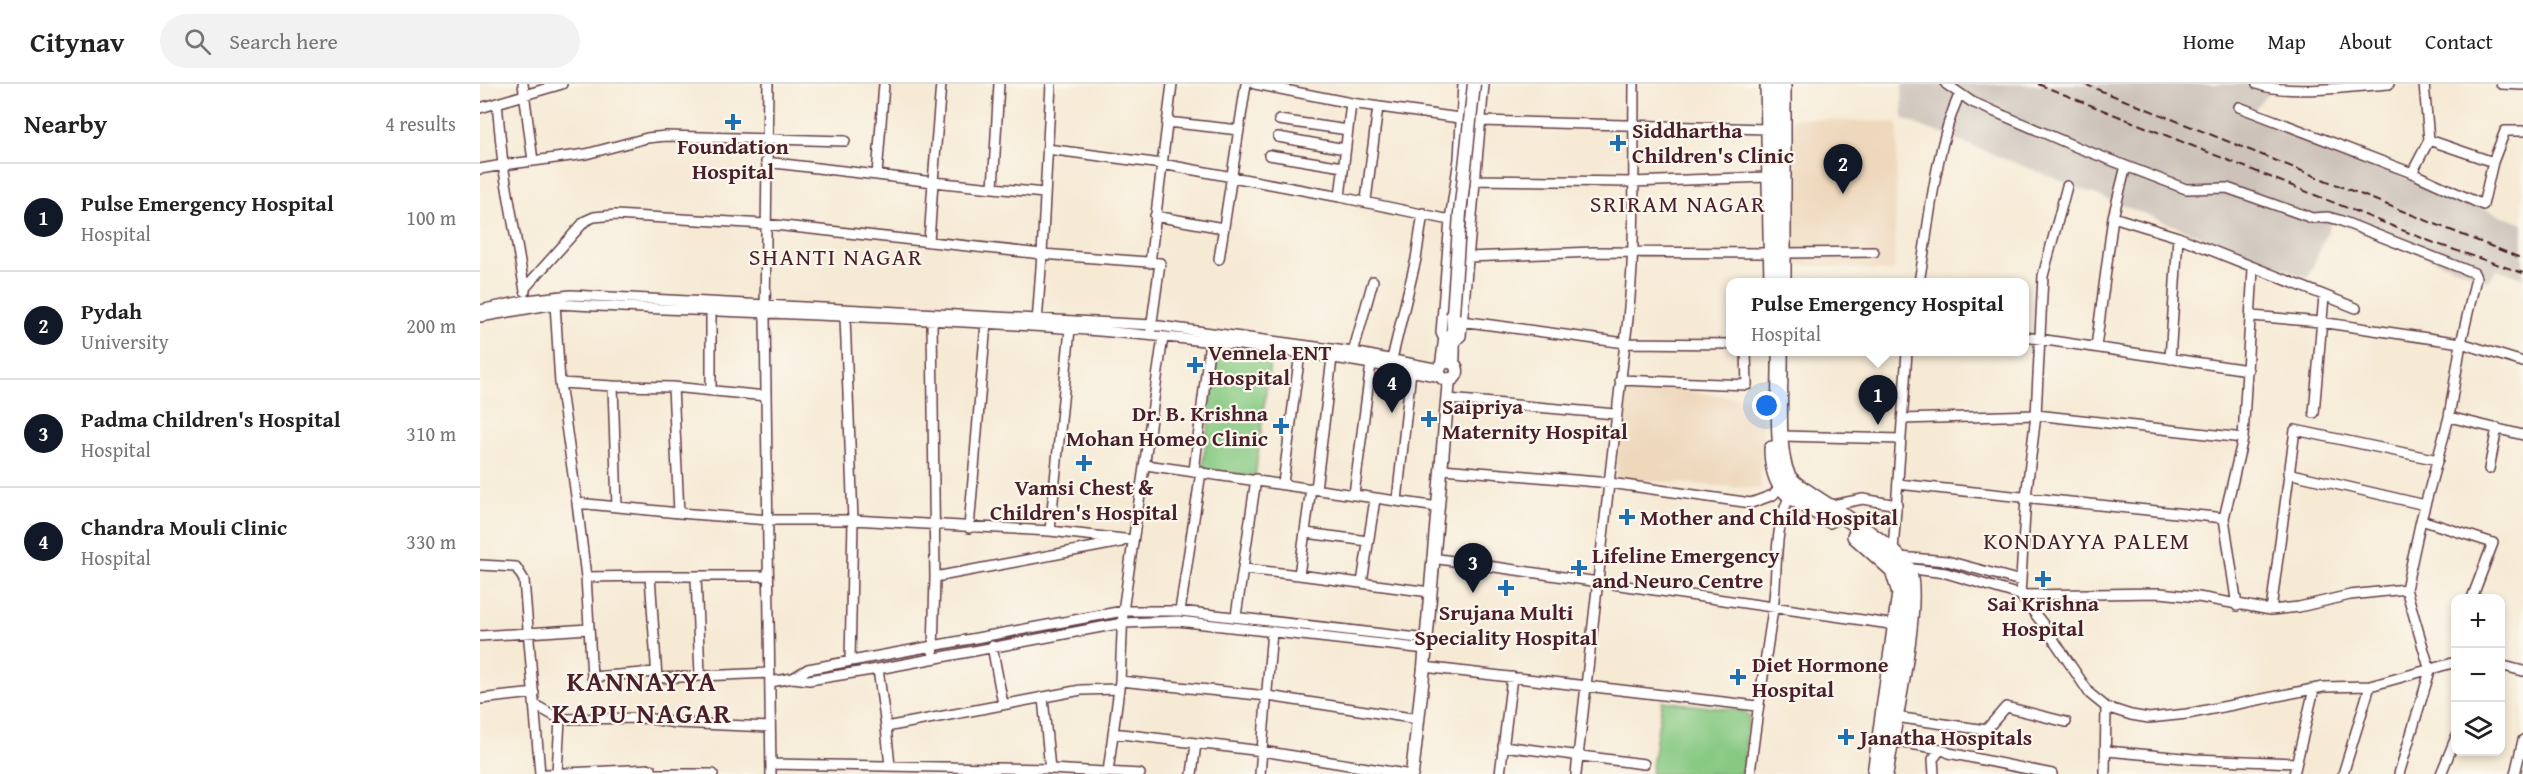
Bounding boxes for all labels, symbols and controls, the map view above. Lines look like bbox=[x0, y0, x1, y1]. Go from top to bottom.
search box bbox=[160, 14, 580, 68]
text: Citynav bbox=[30, 21, 124, 62]
icon: search bbox=[181, 25, 214, 58]
text: Search here bbox=[229, 25, 338, 57]
text: Home bbox=[2183, 26, 2234, 57]
text: Map bbox=[2267, 26, 2306, 57]
text: About bbox=[2339, 26, 2392, 57]
text: Contact bbox=[2425, 26, 2493, 57]
text: Nearby bbox=[24, 104, 107, 143]
text: 4 results bbox=[385, 109, 456, 138]
marker: Foundation Hospital bbox=[724, 113, 742, 131]
place label: Siddhartha Children's Clinic bbox=[1632, 114, 1794, 171]
place label: Foundation Hospital bbox=[677, 130, 789, 187]
marker: Siddhartha Children's Clinic bbox=[1609, 134, 1627, 152]
pin: 2 bbox=[1824, 144, 1862, 194]
district label: SRIRAM NAGAR bbox=[1590, 186, 1766, 221]
text: Pulse Emergency Hospital bbox=[81, 187, 334, 219]
text: 1 bbox=[38, 203, 49, 232]
text: 100 m bbox=[406, 203, 456, 232]
text: Hospital bbox=[81, 219, 151, 248]
district label: SHANTI NAGAR bbox=[749, 239, 923, 274]
popup bbox=[1726, 278, 2029, 356]
text: Pulse Emergency Hospital bbox=[1751, 287, 2004, 319]
text: Pydah bbox=[81, 295, 142, 327]
text: 2 bbox=[38, 311, 49, 340]
text: 200 m bbox=[406, 311, 456, 340]
text: Hospital bbox=[1751, 319, 1821, 348]
text: University bbox=[81, 327, 169, 356]
place label: Vennela ENT Hospital bbox=[1208, 336, 1331, 393]
marker: Vennela ENT Hospital bbox=[1186, 356, 1204, 374]
pin: 4 bbox=[1372, 364, 1412, 413]
pin: 1 bbox=[1858, 376, 1898, 425]
place label: Saipriya Maternity Hospital bbox=[1442, 390, 1628, 447]
your location bbox=[1752, 391, 1781, 420]
place label: Dr. B. Krishna Mohan Homeo Clinic bbox=[1066, 397, 1269, 454]
text: Padma Children's Hospital bbox=[81, 403, 341, 435]
marker: Saipriya Maternity Hospital bbox=[1420, 410, 1438, 428]
marker: Dr. B. Krishna Mohan Homeo Clinic bbox=[1272, 417, 1290, 435]
text: 3 bbox=[38, 419, 49, 448]
text: 310 m bbox=[406, 419, 456, 448]
text: Hospital bbox=[81, 435, 151, 464]
marker: Vamsi Chest & Children's Hospital bbox=[1075, 454, 1093, 472]
place label: Vamsi Chest & Children's Hospital bbox=[990, 471, 1178, 528]
place label: Mother and Child Hospital bbox=[1640, 501, 1898, 533]
marker: Mother and Child Hospital bbox=[1618, 508, 1636, 526]
text: Chandra Mouli Clinic bbox=[81, 511, 287, 543]
district label: KONDAYYA PALEM bbox=[1983, 523, 2191, 558]
text: 4 bbox=[38, 527, 49, 556]
text: 330 m bbox=[406, 527, 456, 556]
place label: Lifeline Emergency and Neuro Centre bbox=[1592, 539, 1780, 596]
text: Hospital bbox=[81, 543, 151, 572]
pin: 3 bbox=[1454, 544, 1492, 593]
marker: Lifeline Emergency and Neuro Centre bbox=[1570, 559, 1588, 577]
marker: Sai Krishna Hospital bbox=[2034, 570, 2052, 588]
marker: Srujana Multi Speciality Hospital bbox=[1497, 579, 1515, 597]
place label: Sai Krishna Hospital bbox=[1987, 587, 2100, 644]
map controls bbox=[2451, 594, 2505, 756]
button: + bbox=[2451, 594, 2505, 648]
place label: Srujana Multi Speciality Hospital bbox=[1414, 596, 1598, 653]
place label: Diet Hormone Hospital bbox=[1752, 648, 1889, 705]
button: − bbox=[2451, 648, 2505, 702]
district label: KANNAYYA KAPU NAGAR bbox=[552, 660, 732, 733]
marker: Diet Hormone Hospital bbox=[1729, 668, 1747, 686]
button: layers bbox=[2451, 702, 2505, 756]
place label: Janatha Hospitals bbox=[1856, 721, 2032, 753]
marker: Janatha Hospitals bbox=[1837, 728, 1855, 746]

